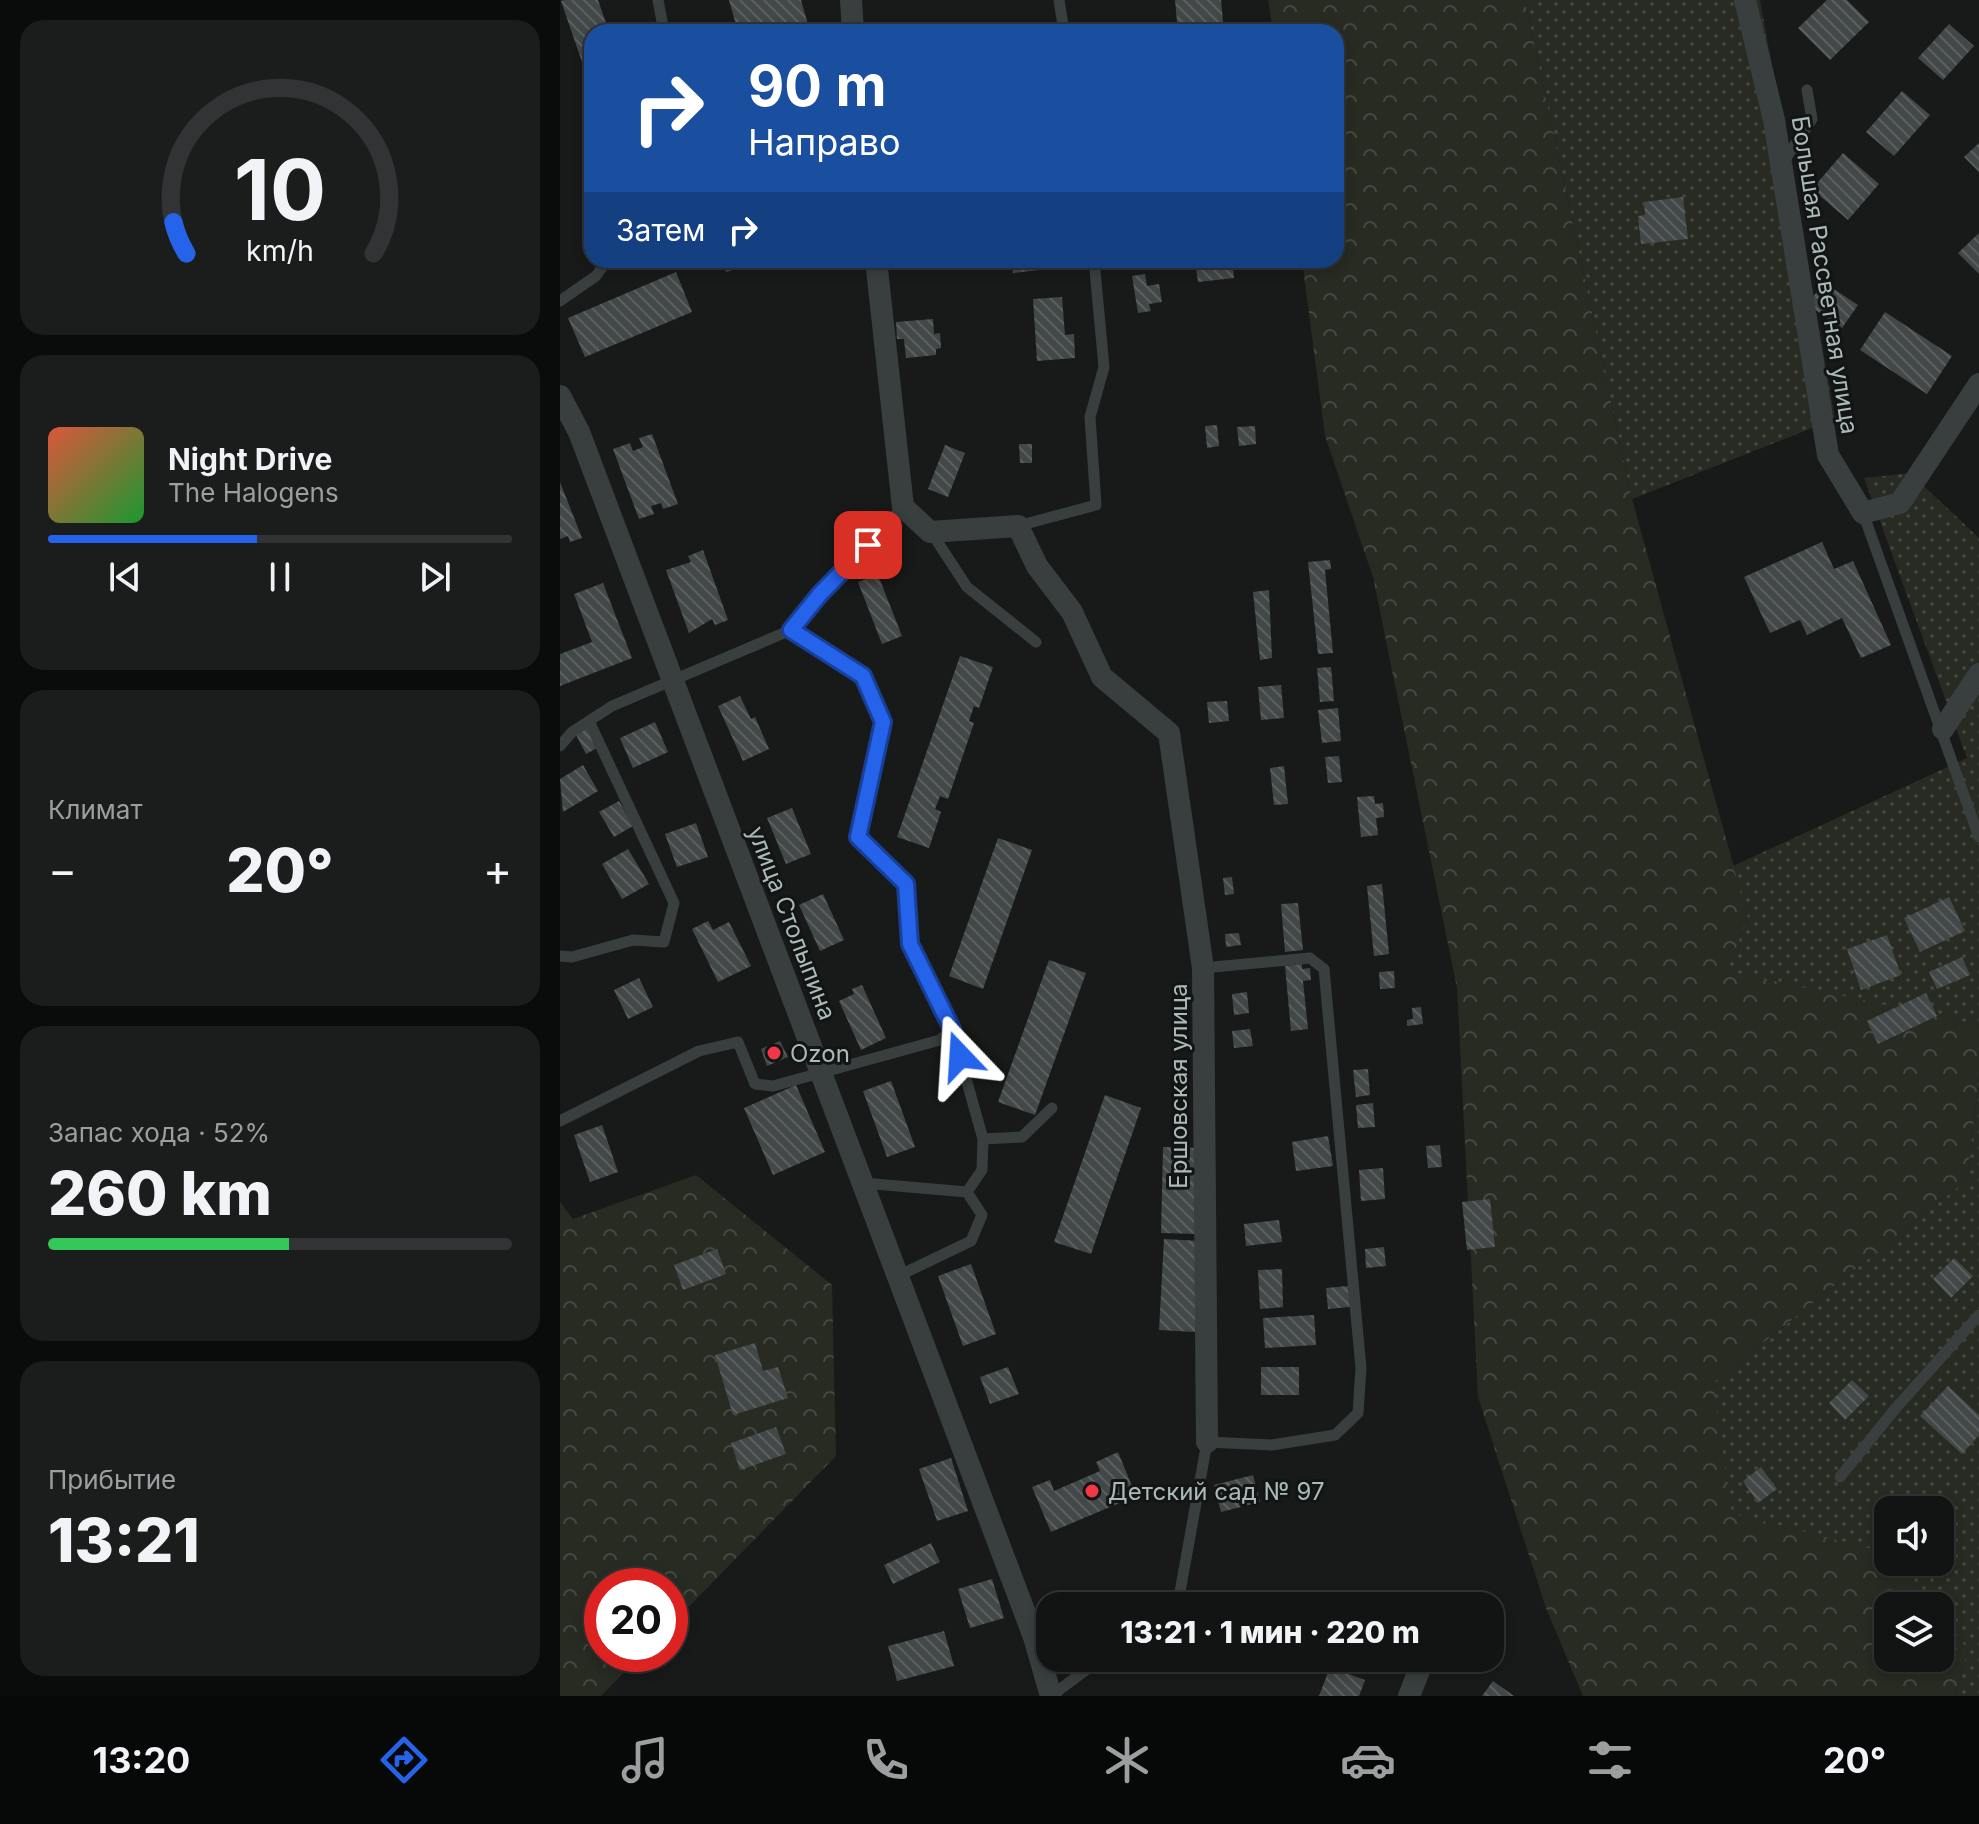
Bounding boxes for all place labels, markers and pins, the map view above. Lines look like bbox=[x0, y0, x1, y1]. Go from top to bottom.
pin bbox=[834, 511, 902, 579]
place label: Ozon bbox=[790, 1039, 850, 1068]
marker: Ozon bbox=[765, 1044, 783, 1062]
place label: Детский сад № 97 bbox=[1108, 1477, 1325, 1506]
marker: Детский сад № 97 bbox=[1083, 1482, 1101, 1500]

